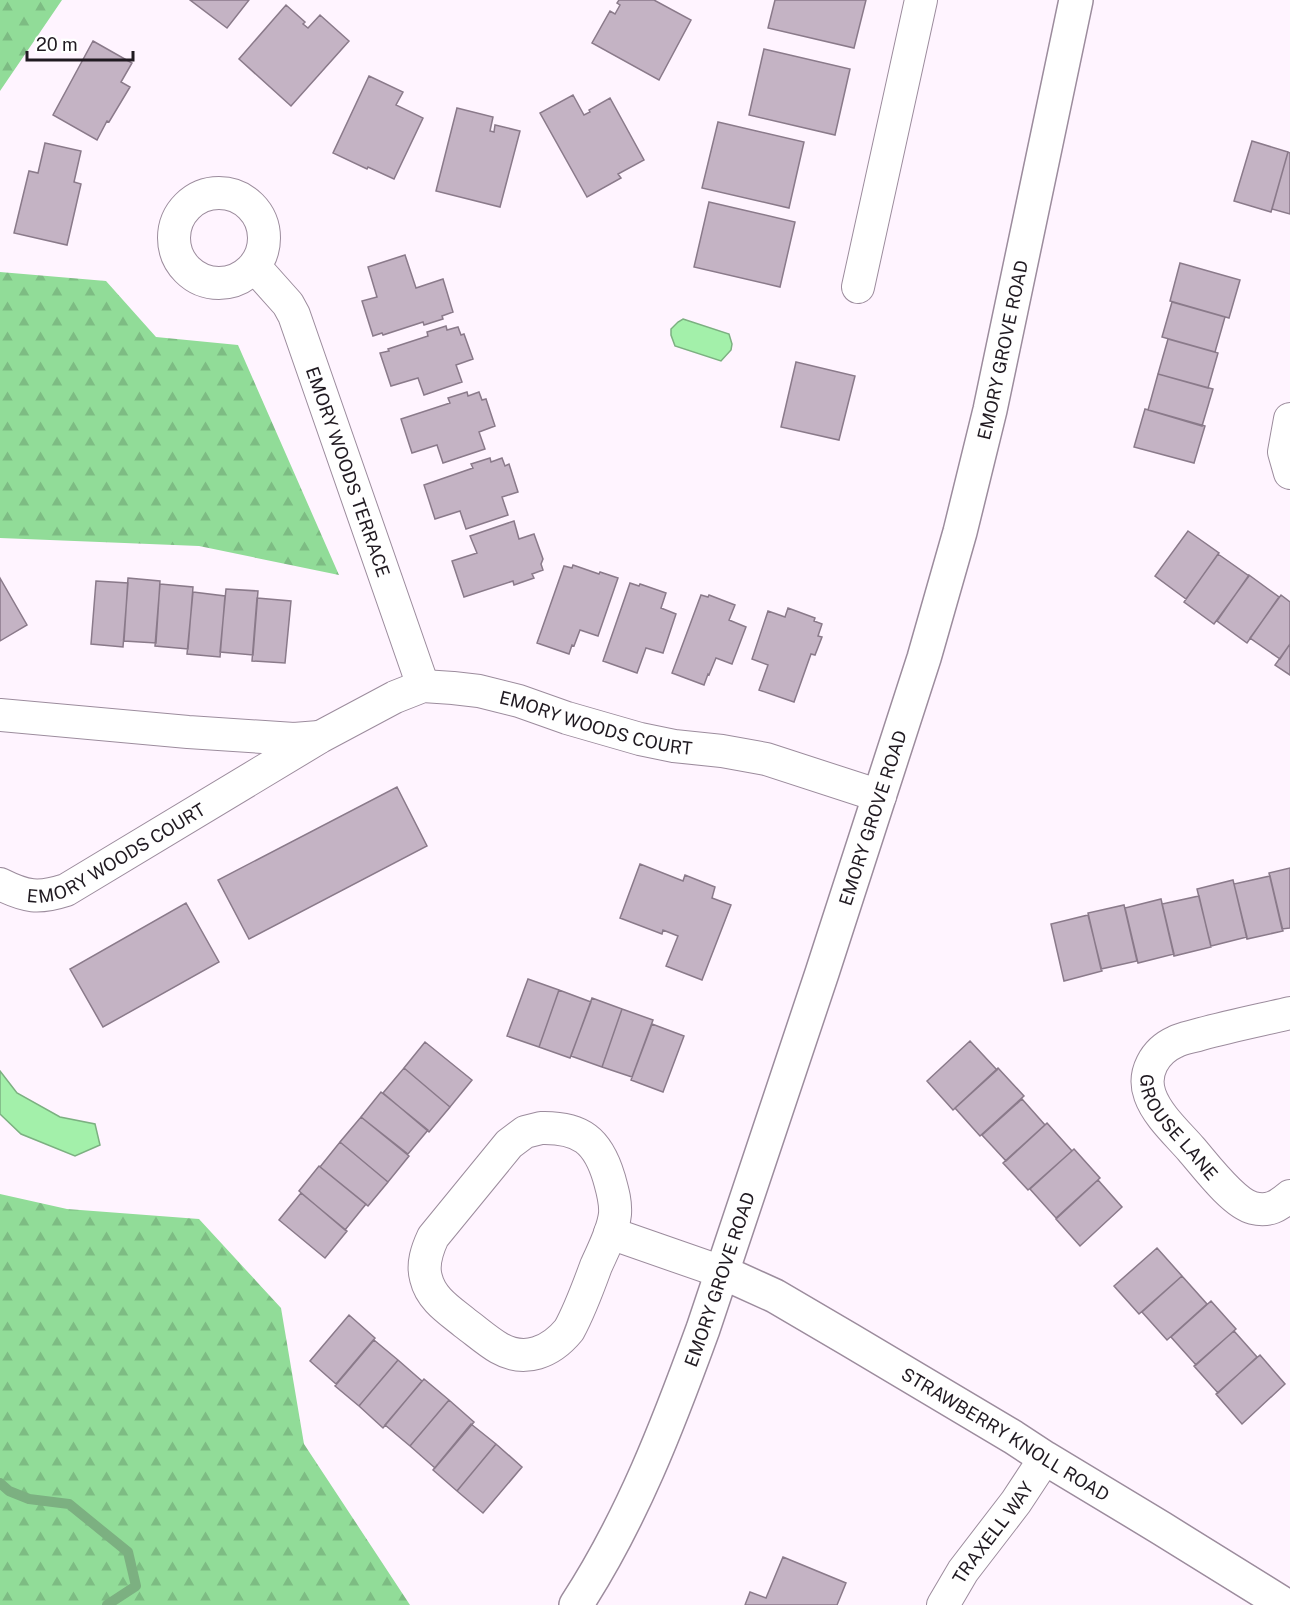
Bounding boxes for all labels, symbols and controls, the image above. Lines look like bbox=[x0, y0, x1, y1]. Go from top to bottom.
scale bar bbox=[27, 24, 134, 62]
text: 20 m bbox=[36, 34, 78, 55]
street label: EMORY GROVE ROAD bbox=[973, 258, 1032, 442]
street label: EMORY WOODS TERRACE bbox=[302, 364, 395, 580]
street label: EMORY WOODS COURT bbox=[497, 686, 694, 758]
street label: EMORY GROVE ROAD bbox=[834, 727, 910, 908]
street label: EMORY WOODS COURT bbox=[26, 798, 209, 906]
street label: GROUSE LANE bbox=[1137, 1074, 1223, 1184]
street label: EMORY GROVE ROAD bbox=[680, 1189, 759, 1369]
street label: STRAWBERRY KNOLL ROAD bbox=[898, 1363, 1114, 1505]
street label: TRAXELL WAY bbox=[948, 1477, 1037, 1587]

